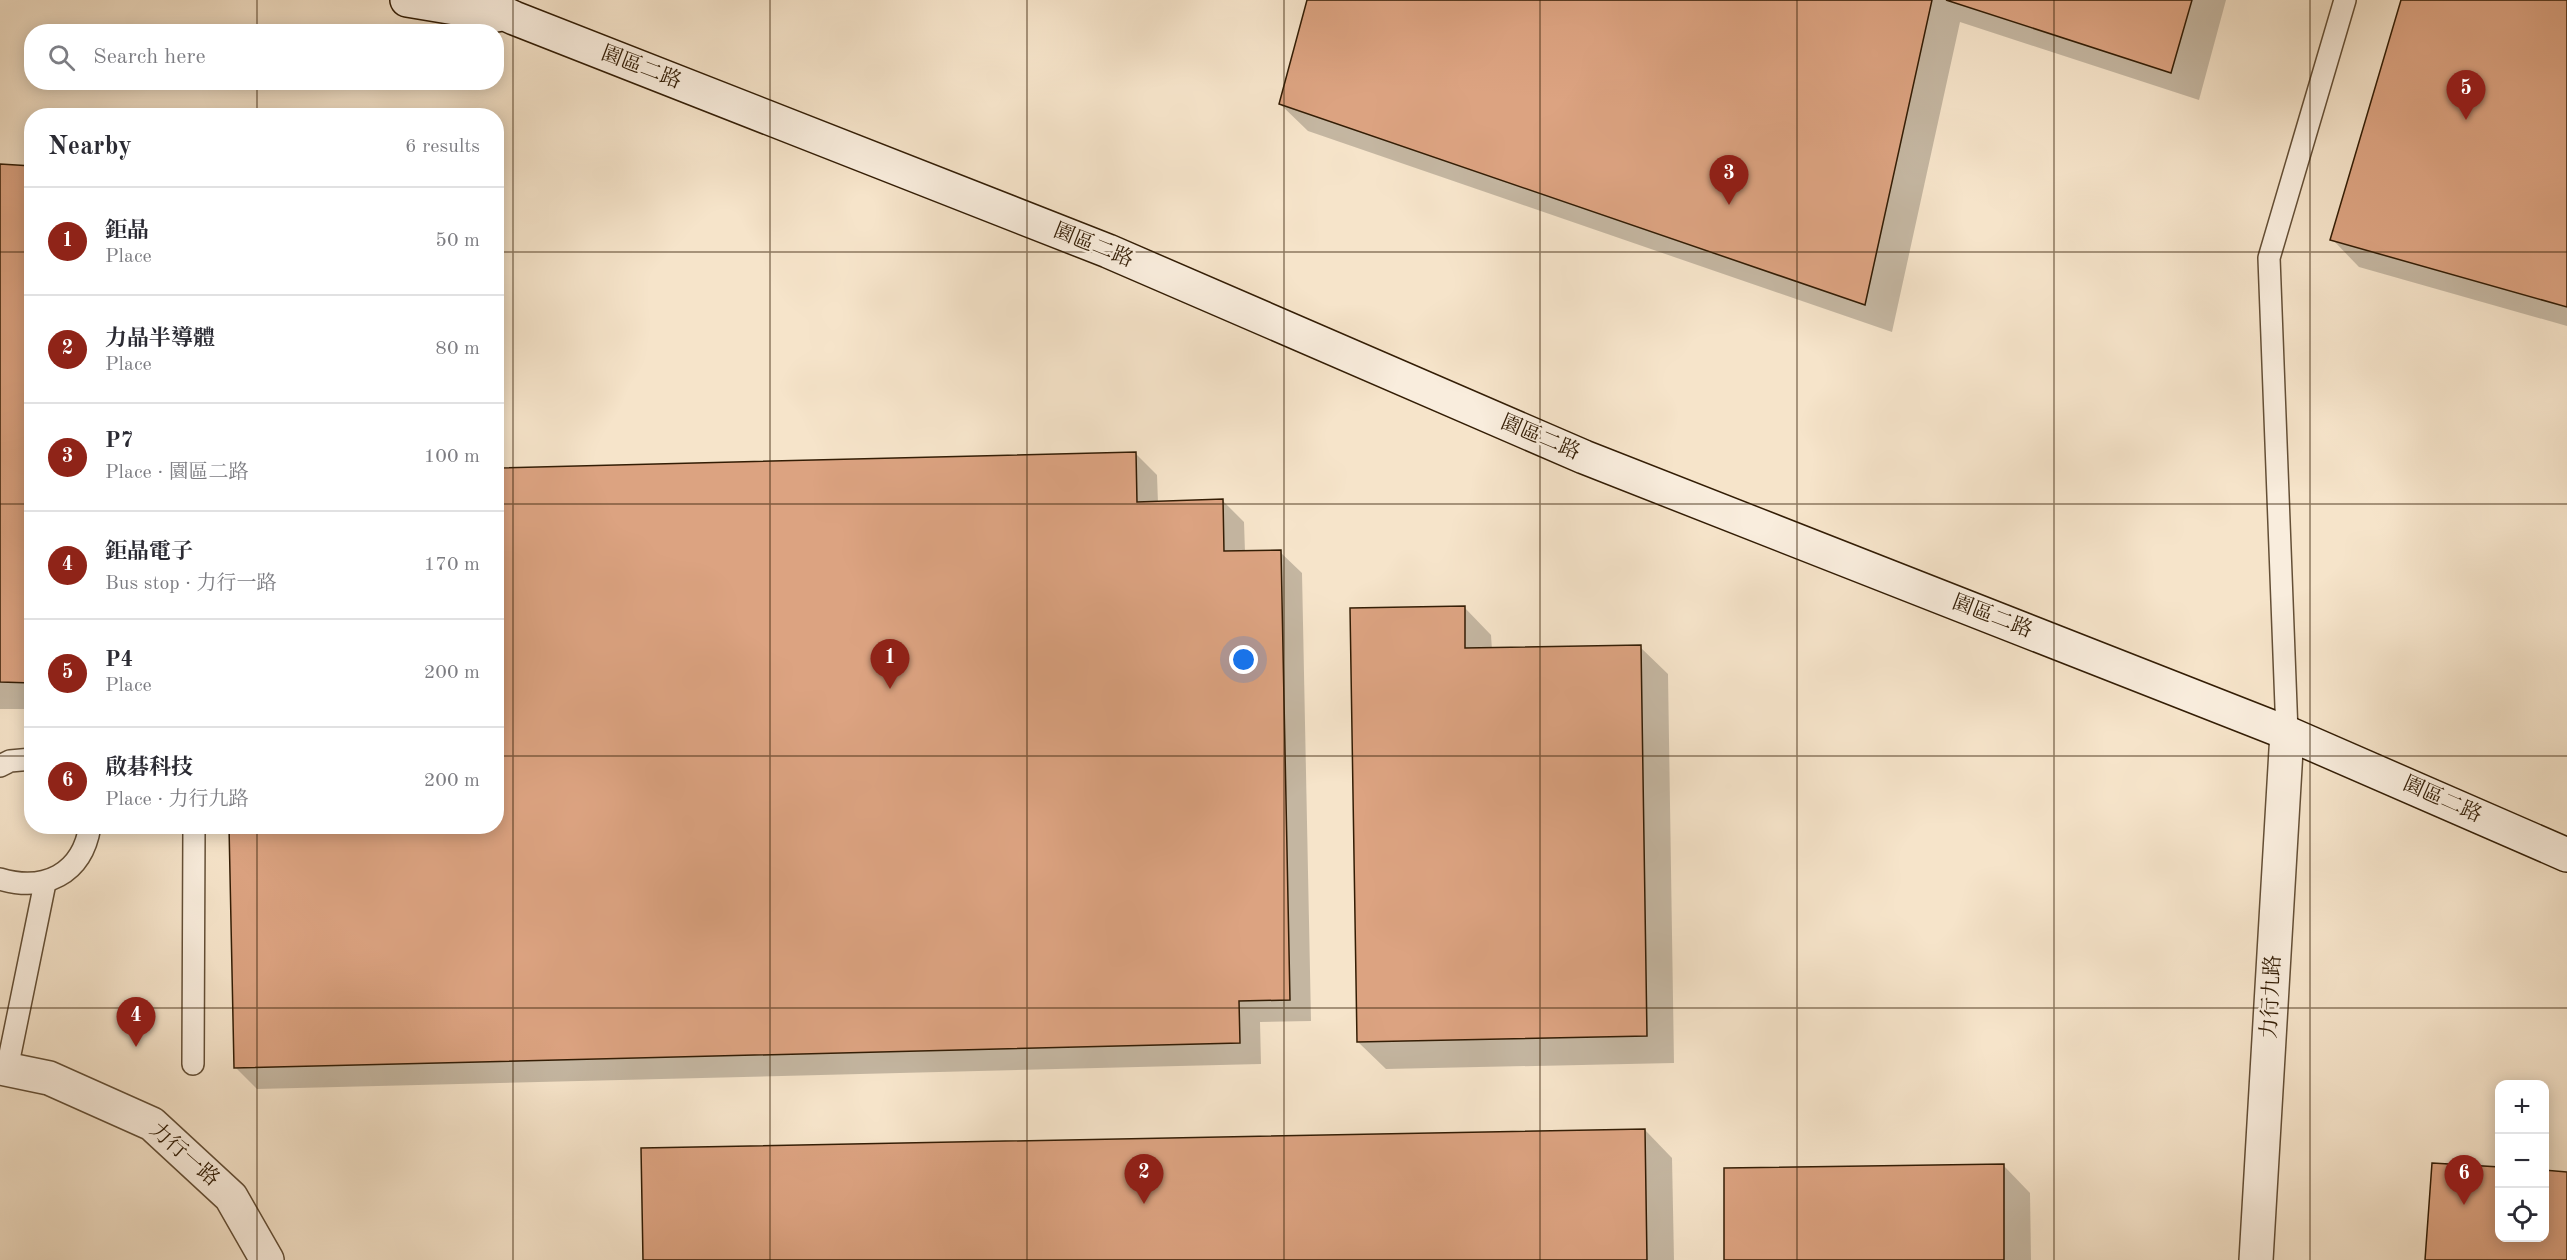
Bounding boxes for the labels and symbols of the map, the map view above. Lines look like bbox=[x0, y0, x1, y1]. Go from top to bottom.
street label: 園區二路 bbox=[598, 41, 685, 93]
pin: 5 bbox=[2446, 70, 2486, 120]
pin: 3 bbox=[1710, 156, 1748, 205]
street label: 園區二路 bbox=[1050, 219, 1137, 271]
street label: 園區二路 bbox=[1497, 410, 1584, 464]
street label: 園區二路 bbox=[1949, 590, 2036, 642]
pin: 1 bbox=[870, 640, 910, 689]
your location bbox=[1229, 645, 1258, 674]
street label: 園區二路 bbox=[2399, 771, 2485, 827]
street label: 力行九路 bbox=[2257, 954, 2285, 1039]
pin: 4 bbox=[116, 998, 156, 1047]
street label: 力行一路 bbox=[145, 1118, 224, 1190]
pin: 2 bbox=[1124, 1154, 1164, 1204]
pin: 6 bbox=[2444, 1156, 2484, 1205]

